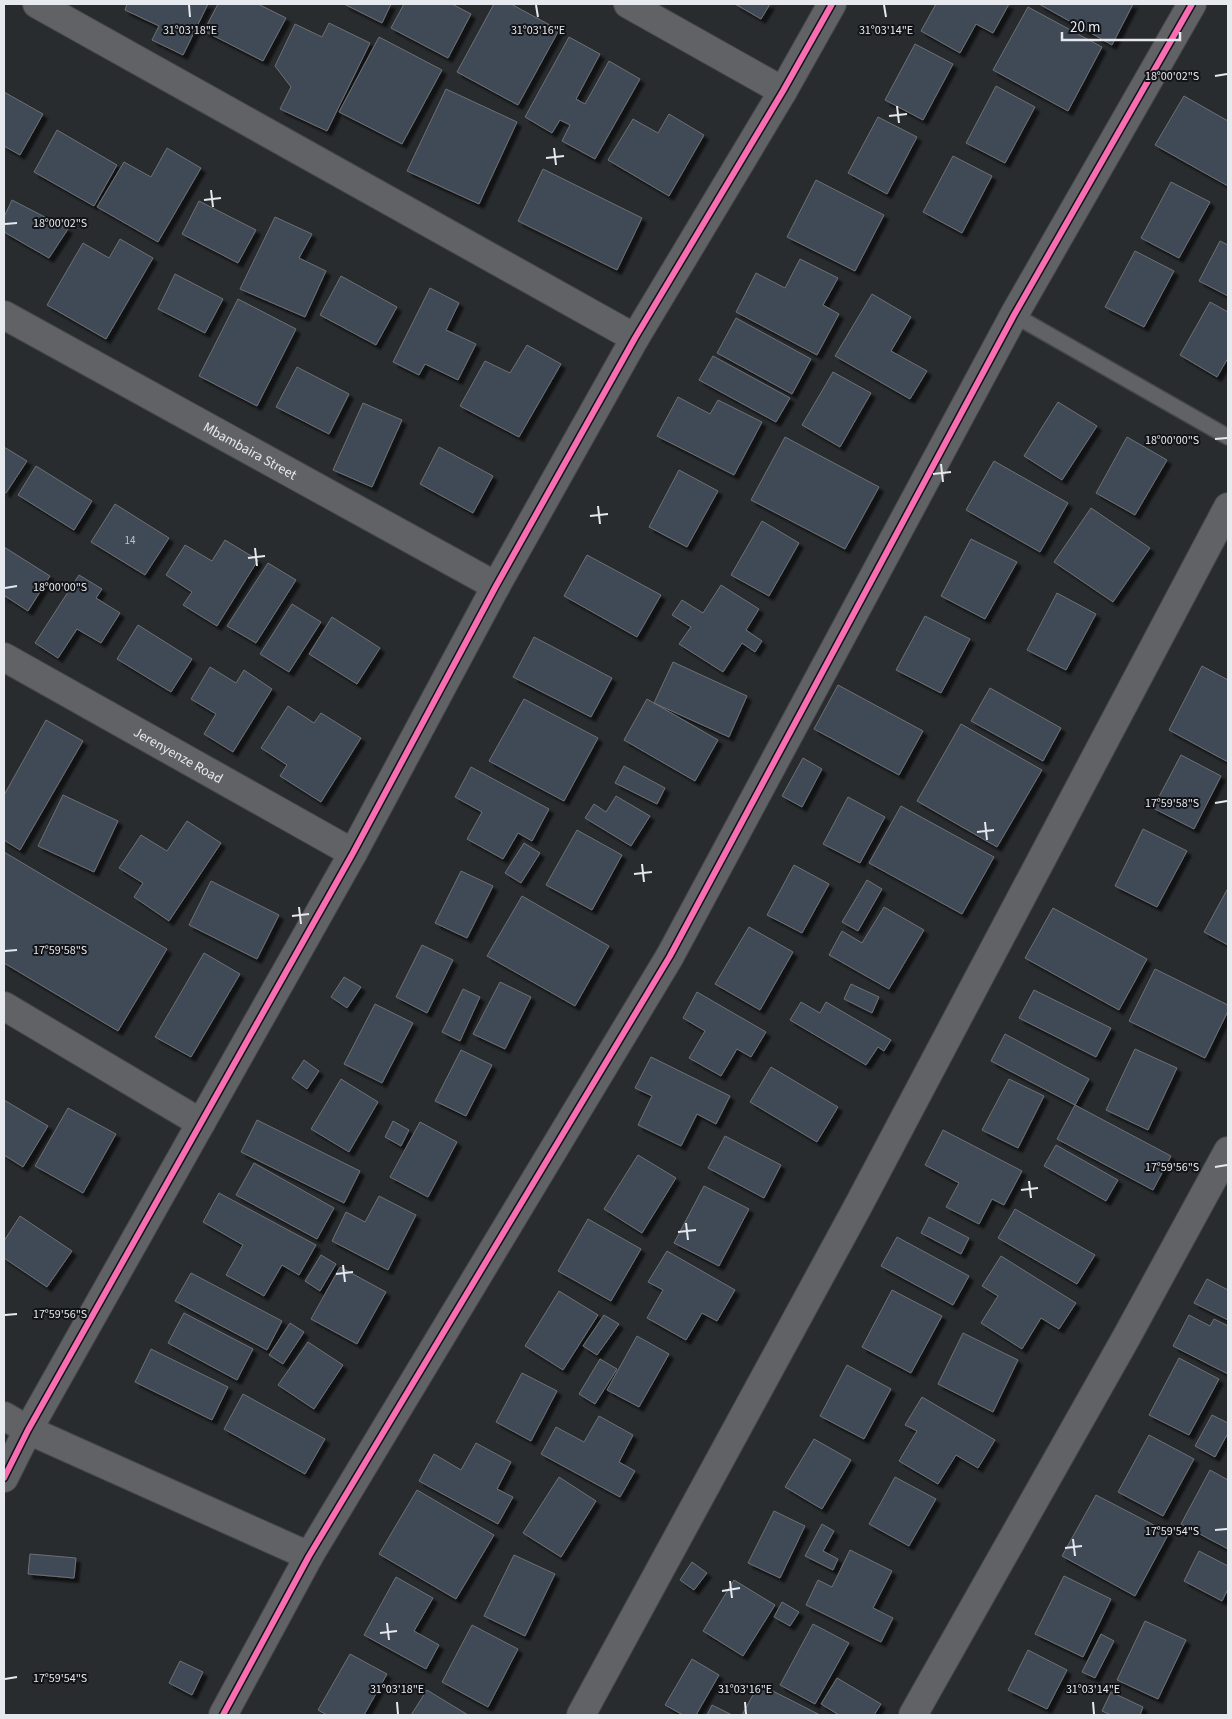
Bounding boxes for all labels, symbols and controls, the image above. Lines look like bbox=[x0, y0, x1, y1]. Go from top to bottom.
scale bar bbox=[1062, 10, 1180, 42]
text: 20 m bbox=[1070, 17, 1100, 38]
text: 31°03'18"E bbox=[163, 22, 217, 39]
text: 31°03'16"E bbox=[511, 22, 565, 39]
text: 31°03'14"E bbox=[859, 22, 913, 39]
text: 18°00'02"S bbox=[1145, 68, 1199, 85]
text: 18°00'02"S bbox=[33, 215, 87, 232]
street label: Mbambaira Street bbox=[199, 418, 300, 485]
text: 18°00'00"S bbox=[1145, 432, 1199, 449]
house number: 14 bbox=[125, 533, 136, 548]
text: 18°00'00"S bbox=[33, 579, 87, 596]
street label: Jerenyenze Road bbox=[129, 723, 226, 789]
text: 17°59'58"S bbox=[1145, 795, 1199, 812]
text: 17°59'58"S bbox=[33, 942, 87, 959]
text: 17°59'56"S bbox=[1145, 1159, 1199, 1176]
text: 17°59'56"S bbox=[33, 1306, 87, 1323]
text: 17°59'54"S bbox=[1145, 1523, 1199, 1540]
text: 17°59'54"S bbox=[33, 1670, 87, 1687]
text: 31°03'18"E bbox=[370, 1681, 424, 1698]
text: 31°03'16"E bbox=[718, 1681, 772, 1698]
text: 31°03'14"E bbox=[1066, 1681, 1120, 1698]

